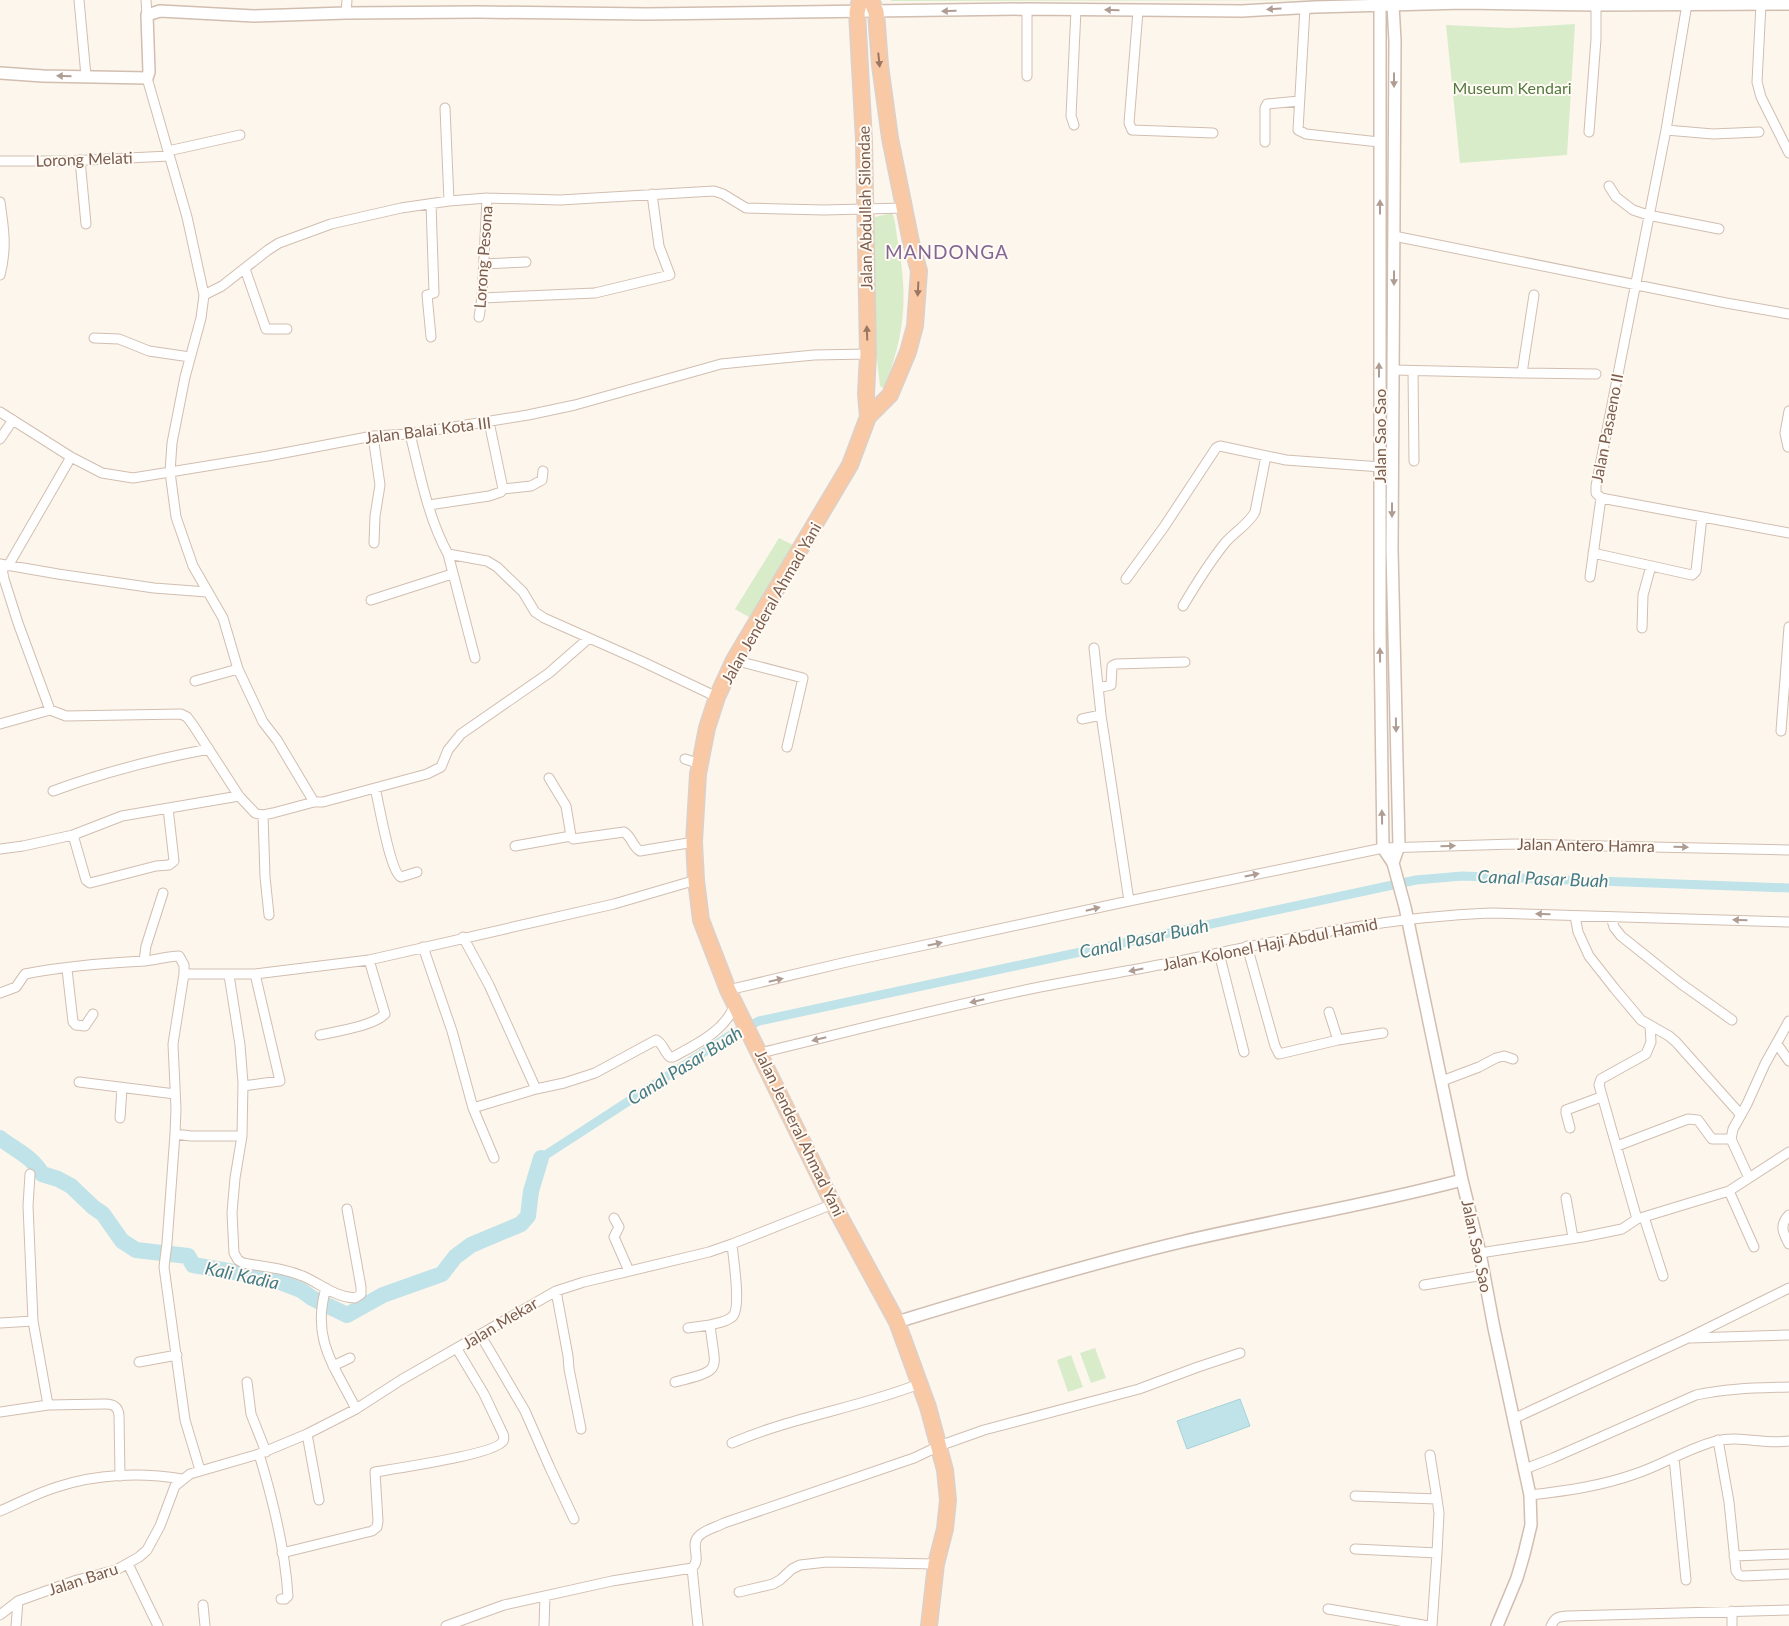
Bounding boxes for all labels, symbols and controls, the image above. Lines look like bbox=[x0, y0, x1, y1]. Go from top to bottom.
one-way arrow bbox=[1103, 6, 1119, 14]
one-way arrow bbox=[1266, 6, 1282, 14]
one-way arrow bbox=[941, 7, 957, 15]
one-way arrow bbox=[875, 52, 883, 68]
one-way arrow bbox=[56, 72, 72, 80]
one-way arrow bbox=[1390, 72, 1398, 88]
park label: Museum Kendari bbox=[1452, 78, 1572, 97]
street label: Jalan Abdullah Silondae bbox=[854, 126, 875, 290]
street label: Lorong Melati bbox=[35, 147, 133, 170]
one-way arrow bbox=[1375, 199, 1383, 215]
street label: Lorong Pesona bbox=[469, 205, 496, 309]
district label: MANDONGA bbox=[885, 240, 1009, 263]
one-way arrow bbox=[1390, 270, 1398, 286]
one-way arrow bbox=[913, 281, 921, 297]
one-way arrow bbox=[863, 325, 871, 341]
one-way arrow bbox=[1375, 362, 1383, 378]
street label: Jalan Pasaeno II bbox=[1587, 372, 1626, 484]
street label: Jalan Sao Sao bbox=[1370, 389, 1389, 483]
street label: Jalan Balai Kota III bbox=[364, 412, 492, 447]
one-way arrow bbox=[1388, 502, 1396, 518]
street label: Jalan Jenderal Ahmad Yani bbox=[717, 519, 825, 687]
one-way arrow bbox=[1376, 647, 1384, 663]
one-way arrow bbox=[1393, 717, 1401, 733]
one-way arrow bbox=[1378, 809, 1386, 825]
street label: Jalan Antero Hamra bbox=[1517, 834, 1655, 855]
one-way arrow bbox=[1440, 841, 1456, 849]
one-way arrow bbox=[1673, 843, 1689, 851]
water label: Canal Pasar Buah bbox=[1477, 865, 1609, 891]
one-way arrow bbox=[1245, 871, 1261, 879]
one-way arrow bbox=[1086, 905, 1101, 913]
one-way arrow bbox=[1535, 910, 1551, 918]
street label: Jalan Kolonel Haji Abdul Hamid bbox=[1161, 913, 1379, 974]
water label: Canal Pasar Buah bbox=[1077, 914, 1210, 962]
one-way arrow bbox=[1732, 916, 1748, 924]
one-way arrow bbox=[927, 940, 942, 948]
one-way arrow bbox=[1128, 966, 1144, 974]
one-way arrow bbox=[769, 976, 784, 984]
one-way arrow bbox=[969, 997, 984, 1005]
water label: Canal Pasar Buah bbox=[623, 1021, 746, 1109]
one-way arrow bbox=[811, 1035, 826, 1043]
street label: Jalan Jenderal Ahmad Yani bbox=[752, 1046, 849, 1219]
street label: Jalan Sao Sao bbox=[1458, 1198, 1497, 1294]
water label: Kali Kadia bbox=[203, 1256, 281, 1294]
street label: Jalan Mekar bbox=[459, 1293, 541, 1352]
street label: Jalan Baru bbox=[46, 1558, 120, 1599]

